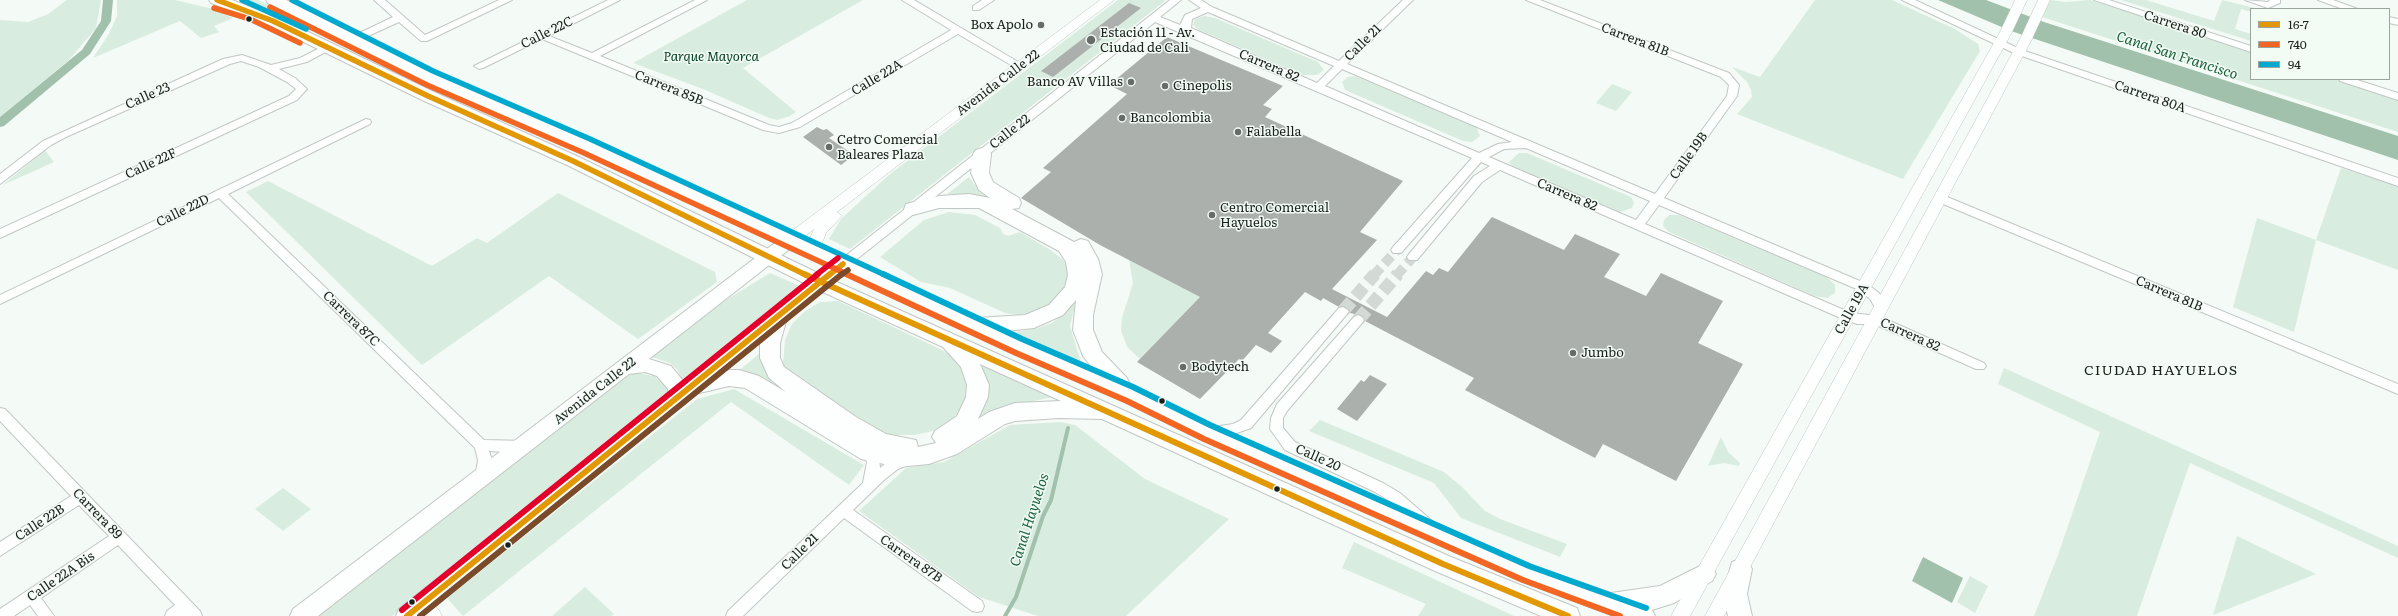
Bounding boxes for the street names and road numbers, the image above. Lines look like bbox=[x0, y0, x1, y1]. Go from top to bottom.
street label: Carrera 80 bbox=[2142, 8, 2208, 42]
street label: Calle 22C bbox=[518, 14, 576, 52]
street label: Carrera 81B bbox=[1599, 20, 1671, 60]
street label: Calle 21 bbox=[1341, 21, 1385, 65]
street label: Carrera 82 bbox=[1237, 46, 1301, 86]
street label: Avenida Calle 22 bbox=[953, 47, 1043, 119]
street label: Calle 22A bbox=[849, 57, 905, 99]
street label: Carrera 85B bbox=[632, 67, 706, 109]
street label: Carrera 80A bbox=[2112, 77, 2188, 117]
street label: Calle 23 bbox=[123, 79, 173, 113]
street label: Calle 22 bbox=[987, 111, 1033, 153]
street label: Calle 19B bbox=[1667, 129, 1711, 183]
street label: Calle 22F bbox=[123, 145, 179, 183]
street label: Carrera 82 bbox=[1535, 175, 1599, 215]
street label: Calle 22D bbox=[154, 191, 212, 231]
street label: Carrera 81B bbox=[2133, 273, 2205, 315]
street label: Calle 19A bbox=[1832, 281, 1872, 337]
street label: Carrera 87C bbox=[319, 288, 383, 350]
street label: Carrera 82 bbox=[1878, 315, 1942, 355]
street label: Avenida Calle 22 bbox=[551, 354, 639, 428]
street label: Calle 20 bbox=[1293, 441, 1343, 475]
street label: Carrera 89 bbox=[69, 485, 125, 543]
street label: Calle 22B bbox=[12, 501, 68, 545]
street label: Calle 21 bbox=[778, 530, 822, 574]
street label: Carrera 87B bbox=[877, 532, 945, 586]
street label: Calle 22A Bis bbox=[24, 549, 98, 605]

